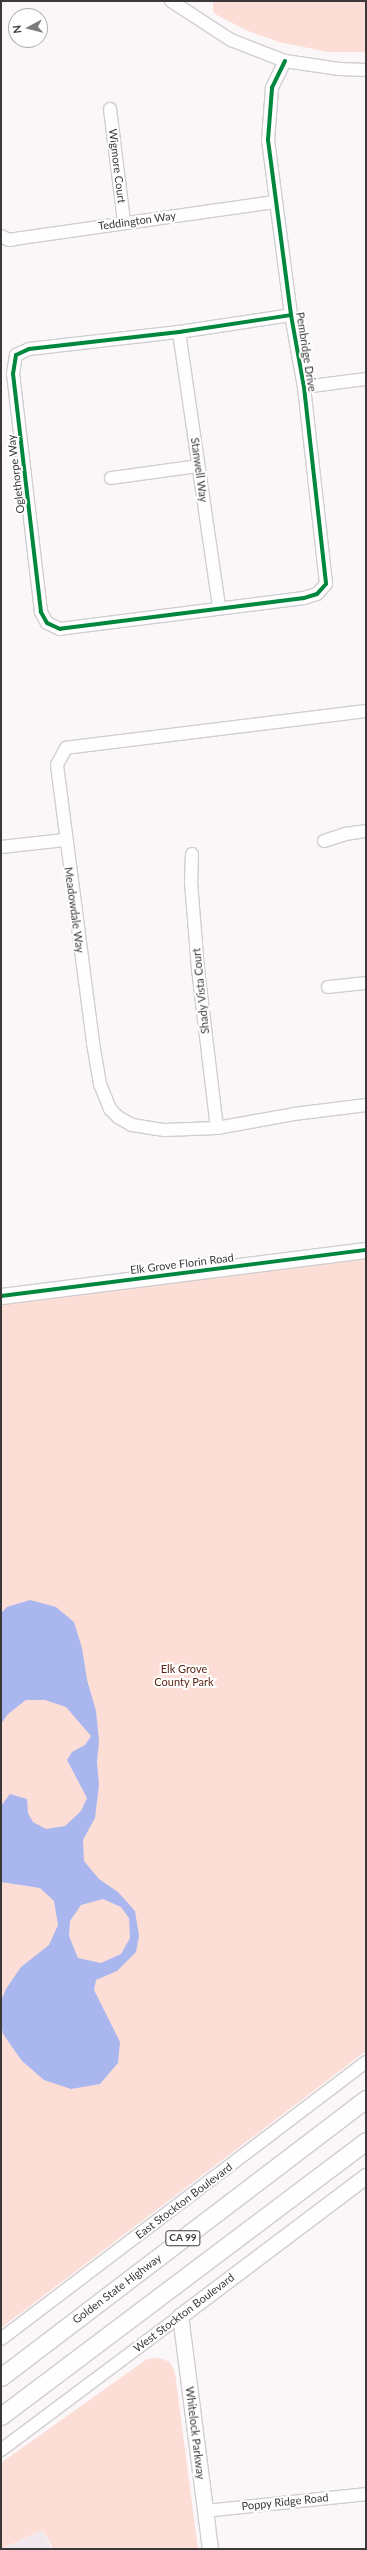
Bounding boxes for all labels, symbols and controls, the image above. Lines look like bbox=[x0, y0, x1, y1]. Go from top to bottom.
north arrow bbox=[8, 8, 48, 48]
text: N bbox=[10, 24, 24, 34]
street label: Wigmore Court bbox=[106, 128, 128, 204]
street label: Teddington Way bbox=[97, 209, 177, 233]
street label: Pembridge Drive bbox=[293, 311, 319, 393]
street label: Oglethorpe Way bbox=[5, 434, 27, 514]
street label: Stanwell Way bbox=[188, 437, 210, 503]
street label: Meadowdale Way bbox=[61, 866, 87, 954]
street label: Shady Vista Court bbox=[190, 947, 212, 1035]
street label: Elk Grove Florin Road bbox=[129, 1251, 235, 1277]
park label: Elk Grove County Park bbox=[154, 1663, 214, 1689]
street label: East Stockton Boulevard bbox=[133, 2160, 235, 2242]
road number: CA 99 bbox=[165, 2230, 201, 2246]
street label: Golden State Highway bbox=[70, 2251, 164, 2327]
street label: West Stockton Boulevard bbox=[131, 2271, 237, 2355]
street label: Whitelock Parkway bbox=[183, 2386, 207, 2480]
street label: Poppy Ridge Road bbox=[241, 2491, 329, 2513]

